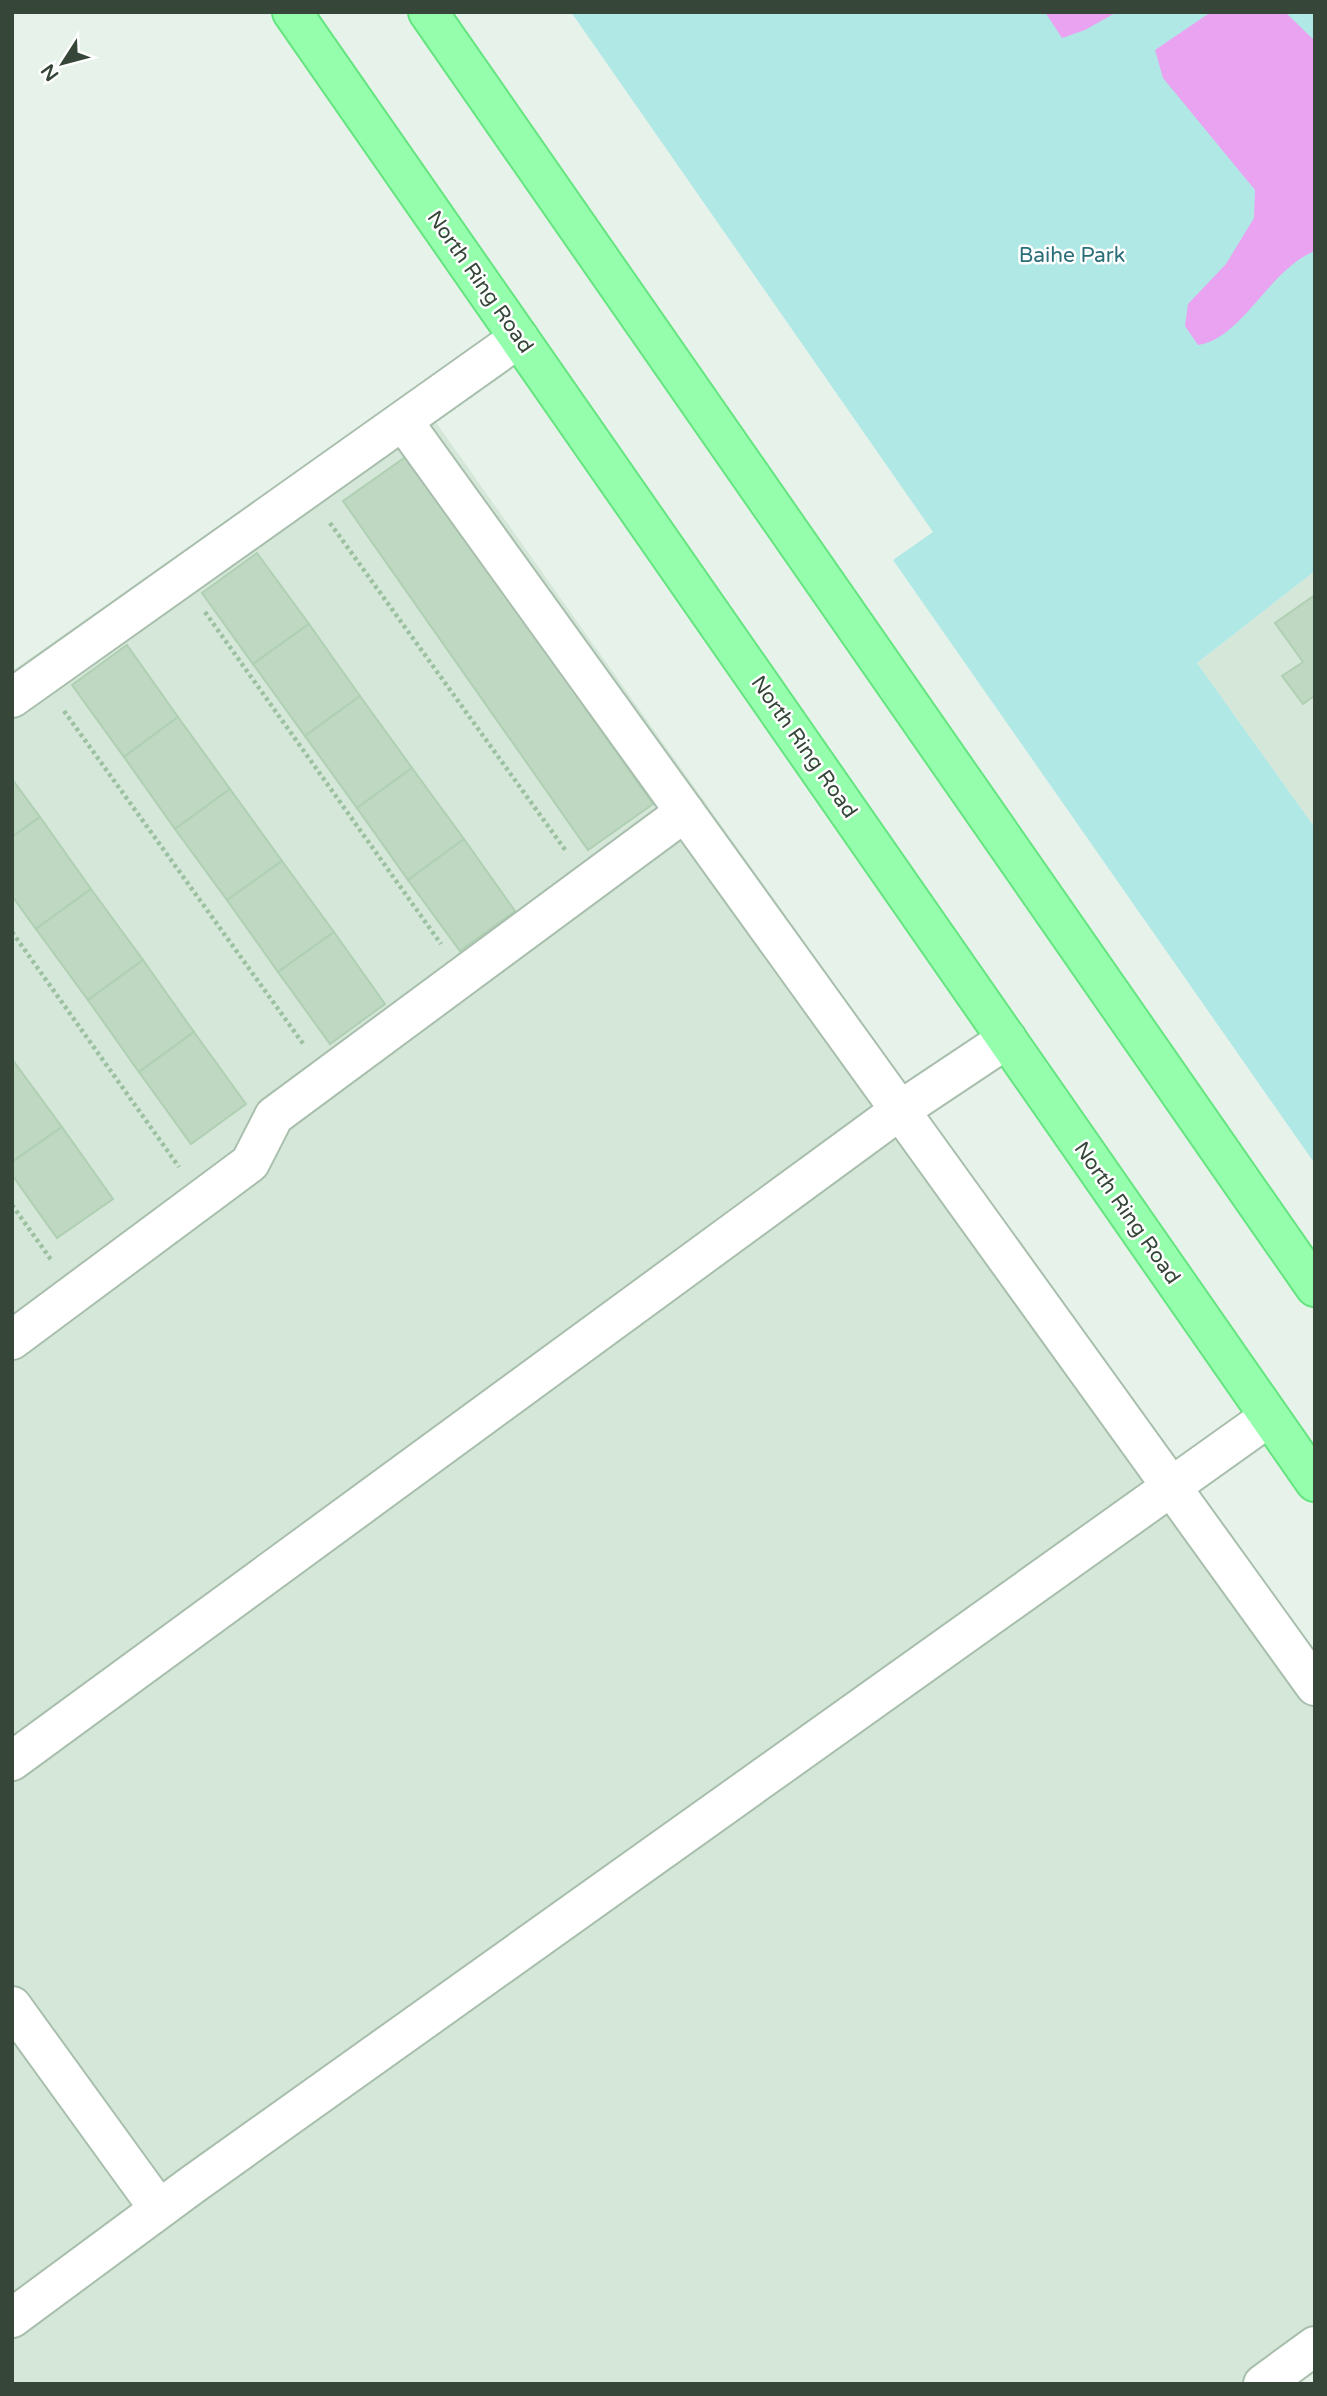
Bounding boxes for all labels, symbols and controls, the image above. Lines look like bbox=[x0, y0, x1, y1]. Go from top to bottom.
north arrow bbox=[28, 28, 98, 98]
text: N bbox=[37, 60, 63, 85]
street label: North Ring Road bbox=[422, 206, 538, 358]
park label: Baihe Park bbox=[1019, 243, 1125, 268]
street label: North Ring Road bbox=[746, 671, 862, 823]
street label: North Ring Road bbox=[1069, 1137, 1185, 1289]

